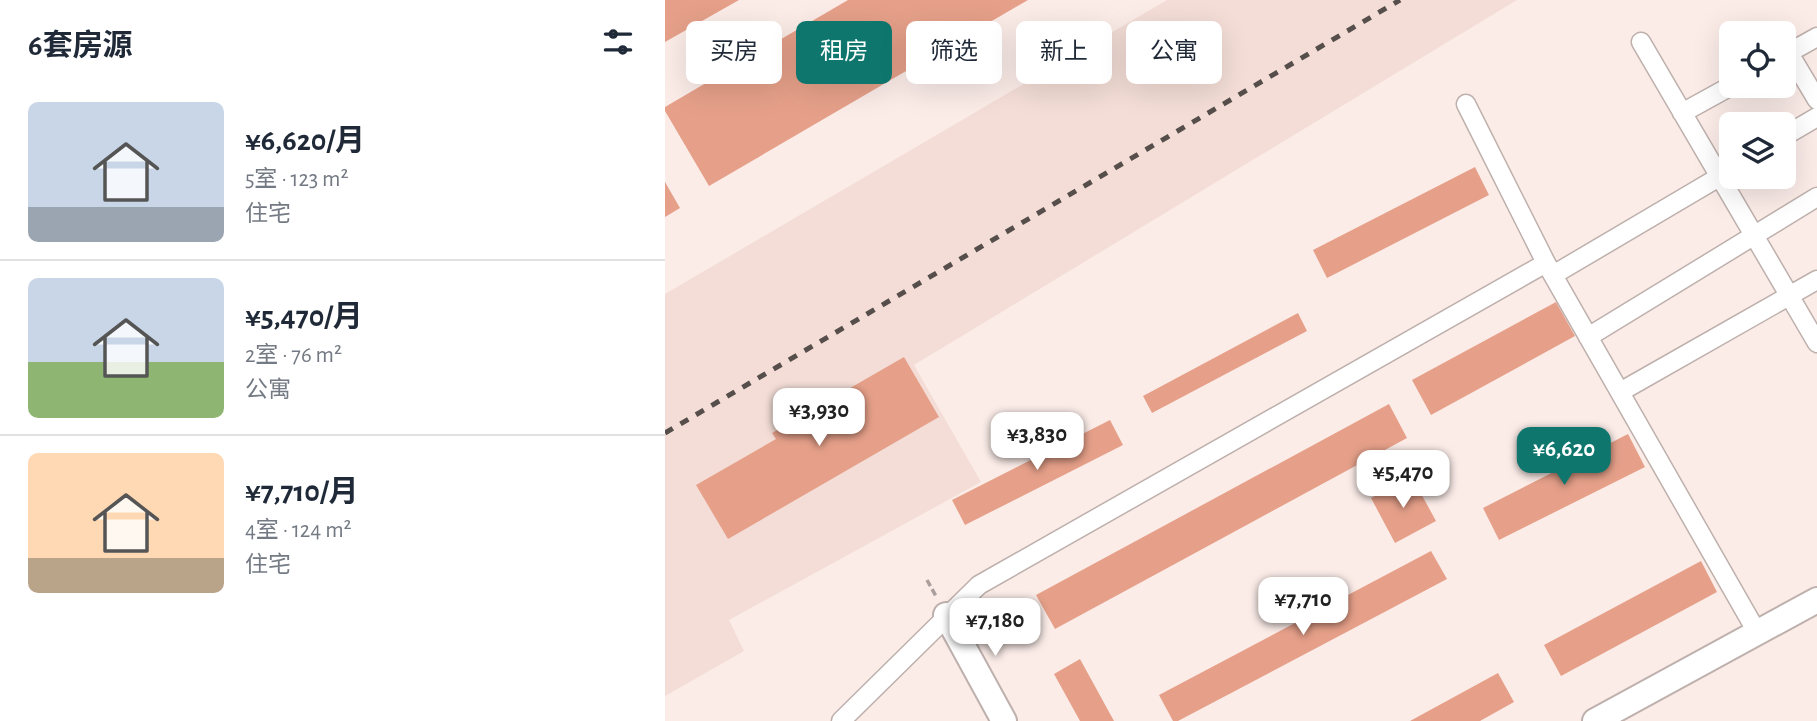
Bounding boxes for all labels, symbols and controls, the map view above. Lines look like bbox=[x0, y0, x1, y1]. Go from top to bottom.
chip: 买房 bbox=[686, 21, 782, 84]
chip: 租房 bbox=[796, 21, 892, 84]
chip: 筛选 bbox=[906, 21, 1002, 84]
chip: 新上 bbox=[1016, 21, 1112, 84]
chip: 公寓 bbox=[1126, 21, 1222, 84]
map controls bbox=[1719, 21, 1796, 189]
button: locate bbox=[1719, 21, 1796, 98]
icon: filters bbox=[599, 23, 637, 61]
text: 6套房源 bbox=[28, 31, 133, 61]
button: layers bbox=[1719, 112, 1796, 189]
text: ¥6,620/月 bbox=[245, 126, 365, 156]
icon: home bbox=[84, 130, 168, 214]
text: 5室 · 123 m² bbox=[245, 168, 349, 191]
text: 住宅 bbox=[245, 203, 291, 226]
text: ¥5,470/月 bbox=[245, 302, 363, 332]
icon: home bbox=[84, 306, 168, 390]
text: 2室 · 76 m² bbox=[245, 344, 342, 367]
text: 公寓 bbox=[245, 379, 291, 402]
pin: ¥3,930 bbox=[762, 388, 876, 448]
text: ¥3,930 bbox=[789, 399, 849, 422]
pin: ¥3,830 bbox=[980, 412, 1094, 472]
text: ¥3,830 bbox=[1007, 423, 1067, 446]
pin: ¥6,620 bbox=[1507, 428, 1621, 487]
text: ¥6,620 bbox=[1533, 438, 1595, 461]
pin: ¥5,470 bbox=[1346, 450, 1460, 510]
text: ¥5,470 bbox=[1373, 461, 1433, 484]
text: ¥7,710/月 bbox=[245, 477, 359, 507]
icon: home bbox=[84, 481, 168, 565]
text: 4室 · 124 m² bbox=[245, 519, 352, 542]
text: 住宅 bbox=[245, 554, 291, 577]
pin: ¥7,710 bbox=[1246, 578, 1360, 637]
text: ¥7,710 bbox=[1274, 588, 1332, 611]
pin: ¥7,180 bbox=[938, 598, 1052, 658]
text: ¥7,180 bbox=[966, 609, 1024, 632]

